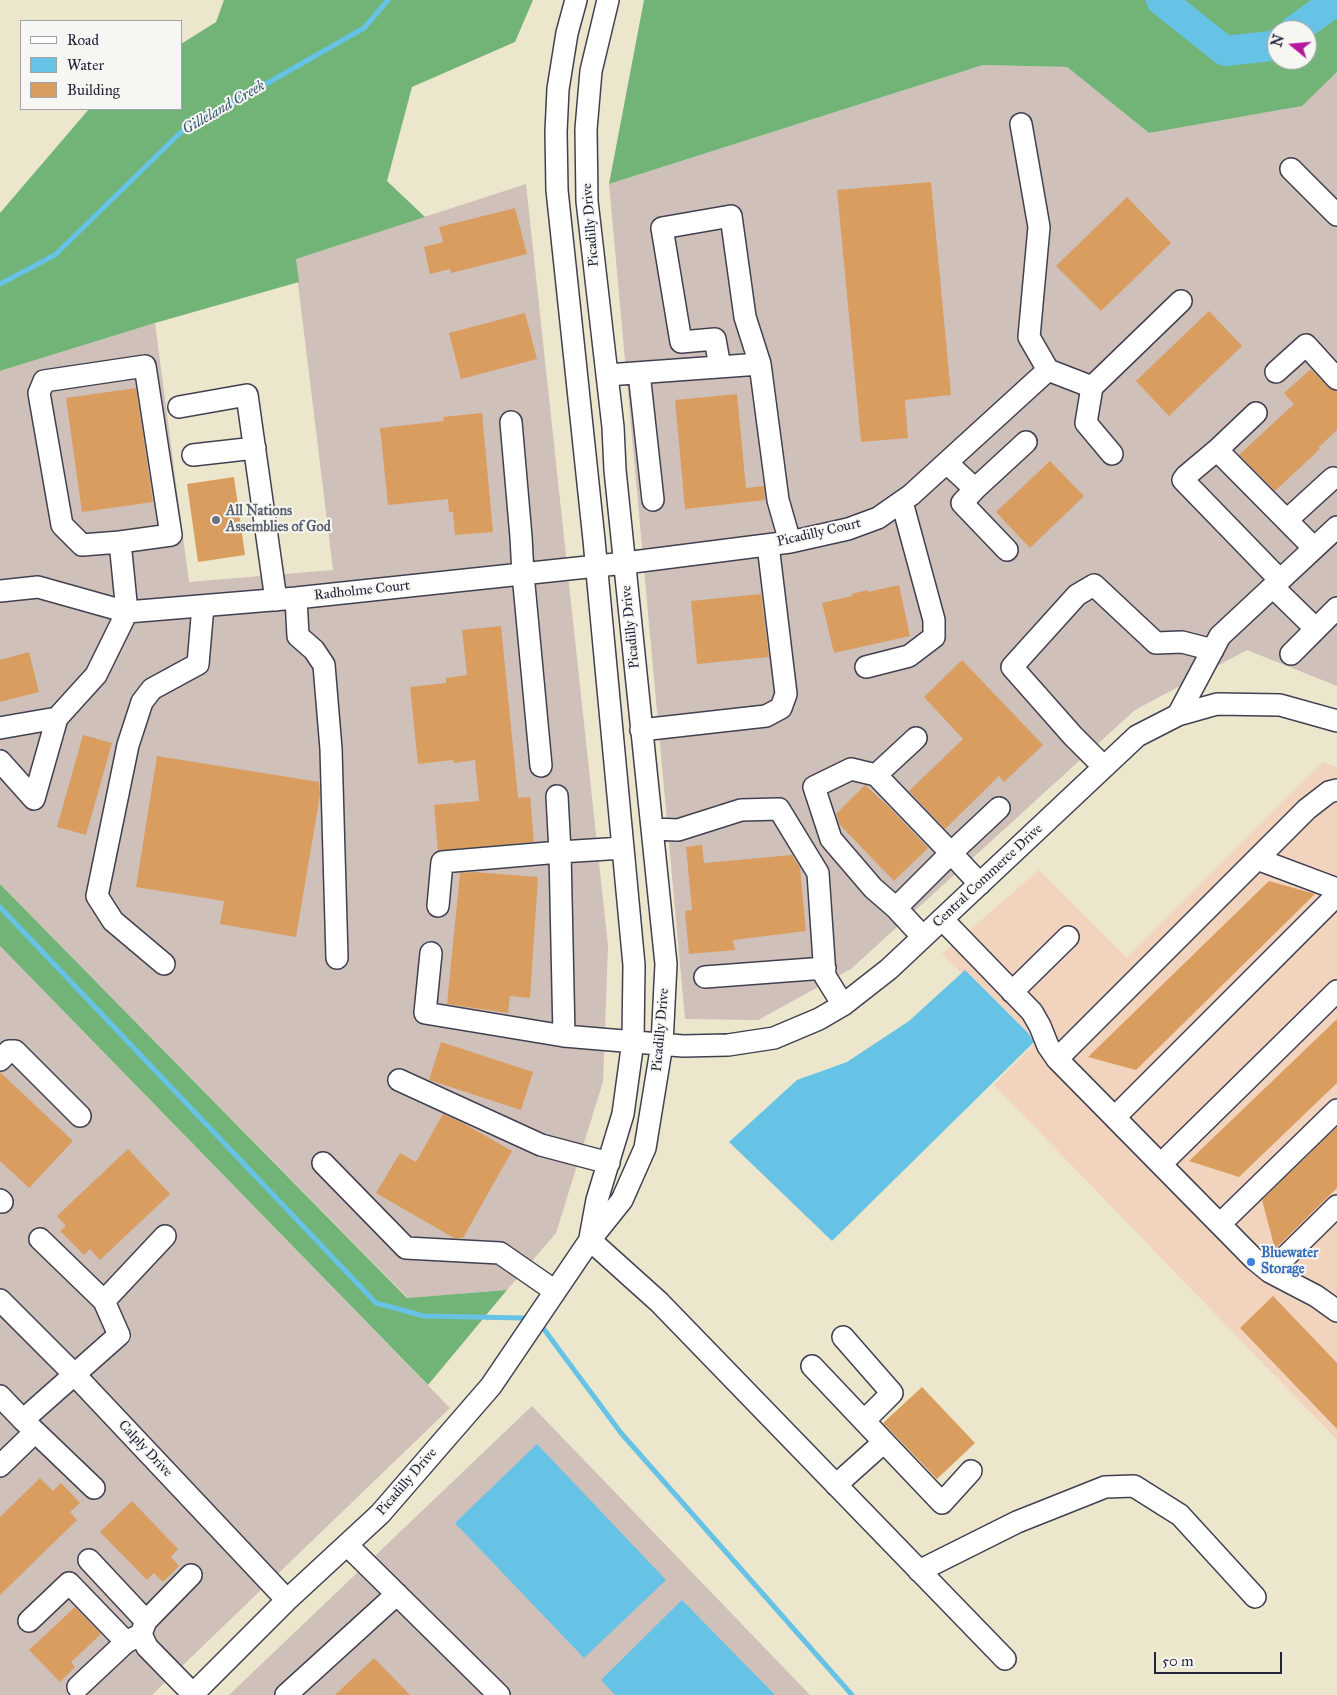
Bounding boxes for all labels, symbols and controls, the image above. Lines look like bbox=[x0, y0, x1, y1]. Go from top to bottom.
legend bbox=[20, 20, 182, 110]
north arrow bbox=[1267, 20, 1317, 70]
text: Road bbox=[67, 31, 99, 49]
text: N bbox=[1268, 33, 1288, 49]
text: Water bbox=[67, 56, 104, 74]
water label: Gilleland Creek bbox=[180, 77, 268, 139]
text: Building bbox=[67, 81, 120, 99]
street label: Picadilly Drive bbox=[579, 183, 603, 267]
place label: All Nations Assemblies of God bbox=[226, 504, 331, 536]
marker: All Nations Assemblies of God bbox=[210, 514, 222, 526]
street label: Picadilly Court bbox=[775, 515, 863, 551]
street label: Radholme Court bbox=[313, 578, 411, 604]
street label: Picadilly Drive bbox=[618, 584, 644, 670]
street label: Central Commerce Drive bbox=[930, 821, 1046, 931]
street label: Picadilly Drive bbox=[649, 988, 673, 1072]
place label: Bluewater Storage bbox=[1261, 1246, 1318, 1278]
marker: Bluewater Storage bbox=[1245, 1256, 1257, 1268]
street label: Calply Drive bbox=[114, 1417, 176, 1481]
street label: Picadilly Drive bbox=[373, 1445, 441, 1519]
scale bar bbox=[1157, 1642, 1284, 1674]
text: 50 m bbox=[1162, 1652, 1194, 1670]

